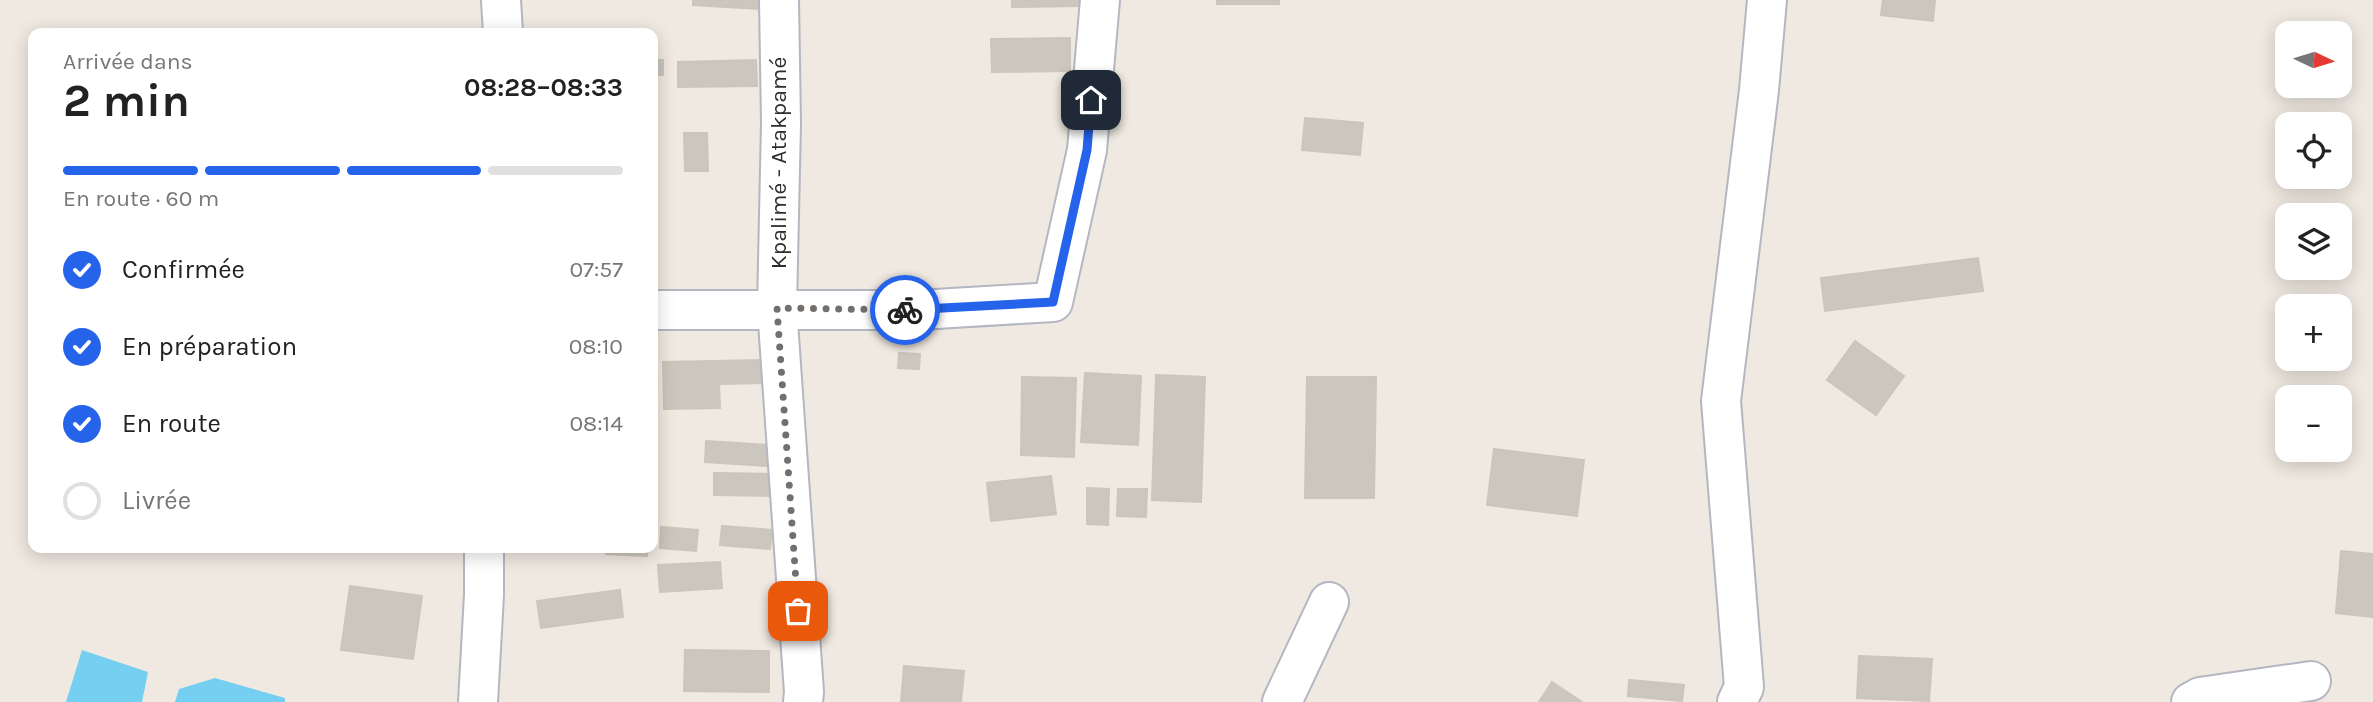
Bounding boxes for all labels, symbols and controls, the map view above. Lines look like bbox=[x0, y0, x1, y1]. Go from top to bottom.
north arrow bbox=[2275, 21, 2352, 98]
map controls bbox=[2275, 21, 2352, 462]
text: Arrivée dans bbox=[63, 48, 193, 75]
street label: Kpalimé - Atakpamé bbox=[765, 57, 792, 269]
pin bbox=[1061, 70, 1121, 130]
text: 08:28–08:33 bbox=[464, 72, 623, 103]
text: 2 min bbox=[63, 74, 190, 128]
icon: home bbox=[1072, 81, 1110, 119]
button: locate bbox=[2275, 112, 2352, 189]
text: En route · 60 m bbox=[63, 185, 219, 212]
button: layers bbox=[2275, 203, 2352, 280]
icon: check bbox=[63, 251, 101, 289]
text: Confirmée bbox=[122, 254, 245, 285]
text: 07:57 bbox=[569, 256, 623, 283]
courier bbox=[870, 275, 940, 345]
icon: bike bbox=[886, 291, 924, 329]
button: + bbox=[2275, 294, 2352, 371]
icon: check bbox=[63, 328, 101, 366]
text: En préparation bbox=[122, 331, 297, 362]
text: 08:10 bbox=[569, 333, 623, 360]
button: − bbox=[2275, 385, 2352, 462]
icon: check bbox=[63, 405, 101, 443]
text: En route bbox=[122, 408, 221, 439]
text: 08:14 bbox=[569, 410, 623, 437]
text: Livrée bbox=[122, 485, 191, 516]
pin bbox=[768, 581, 828, 641]
icon: bag bbox=[779, 592, 817, 630]

